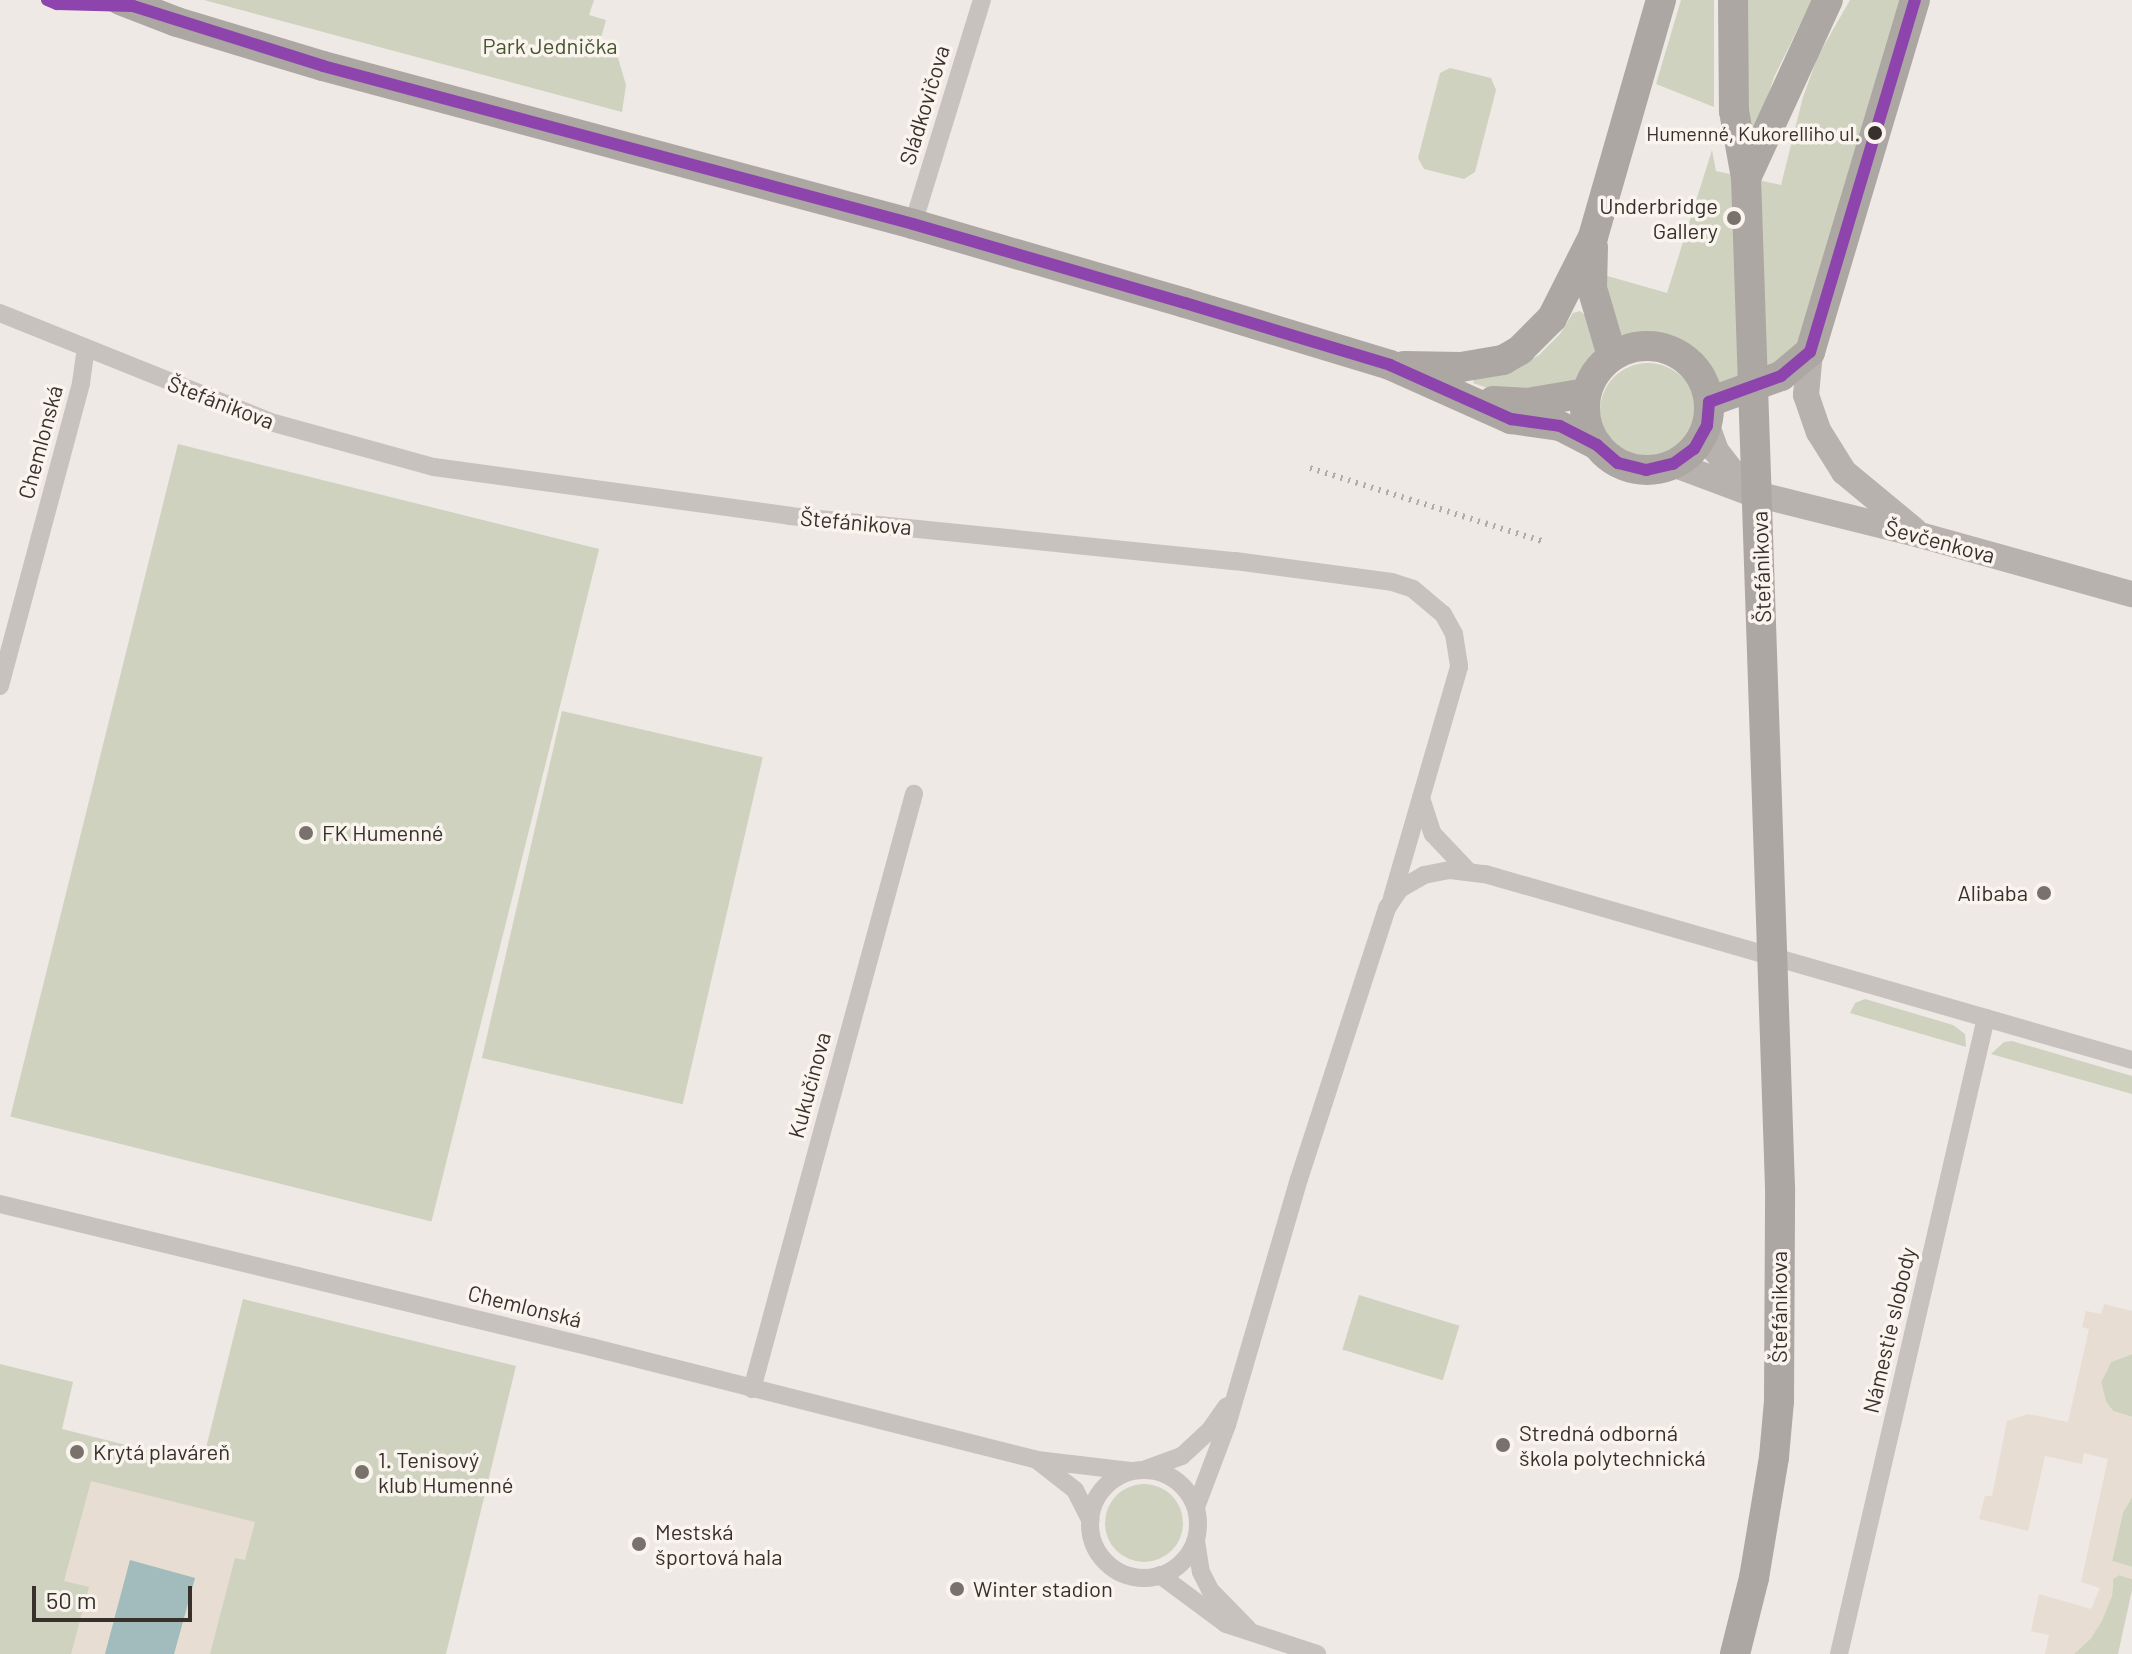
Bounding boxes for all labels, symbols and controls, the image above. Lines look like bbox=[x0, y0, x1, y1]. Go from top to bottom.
park label: Park Jednička bbox=[482, 33, 618, 59]
street label: Sládkovičova bbox=[893, 42, 955, 168]
place label: Humenné, Kukorelliho ul. bbox=[1646, 121, 1860, 145]
marker: Humenné, Kukorelliho ul. bbox=[1867, 125, 1883, 141]
place label: Underbridge Gallery bbox=[1599, 192, 1718, 244]
marker: Underbridge Gallery bbox=[1725, 209, 1743, 227]
street label: Štefánikova bbox=[164, 370, 278, 434]
street label: Chemlonská bbox=[12, 382, 68, 502]
street label: Štefánikova bbox=[799, 504, 913, 540]
street label: Štefánikova bbox=[1746, 511, 1776, 623]
street label: Ševčenkova bbox=[1882, 514, 1998, 568]
place label: FK Humenné bbox=[322, 820, 444, 846]
marker: FK Humenné bbox=[297, 824, 315, 842]
place label: Alibaba bbox=[1957, 880, 2028, 906]
marker: Alibaba bbox=[2035, 884, 2053, 902]
street label: Kukučínova bbox=[782, 1029, 836, 1141]
street label: Námestie slobody bbox=[1857, 1244, 1921, 1416]
street label: Štefánikova bbox=[1766, 1251, 1792, 1363]
street label: Chemlonská bbox=[465, 1279, 585, 1333]
place label: Stredná odborná škola polytechnická bbox=[1519, 1419, 1706, 1470]
marker: Stredná odborná škola polytechnická bbox=[1494, 1436, 1512, 1454]
place label: Krytá plaváreň bbox=[93, 1439, 230, 1465]
marker: Krytá plaváreň bbox=[68, 1443, 86, 1461]
place label: 1. Tenisový klub Humenné bbox=[378, 1446, 514, 1498]
marker: 1. Tenisový klub Humenné bbox=[353, 1463, 371, 1481]
place label: Mestská športová hala bbox=[655, 1518, 782, 1570]
marker: Mestská športová hala bbox=[630, 1535, 648, 1553]
scale bar bbox=[36, 1570, 196, 1620]
place label: Winter stadion bbox=[973, 1576, 1113, 1602]
marker: Winter stadion bbox=[948, 1580, 966, 1598]
text: 50 m bbox=[46, 1585, 97, 1614]

